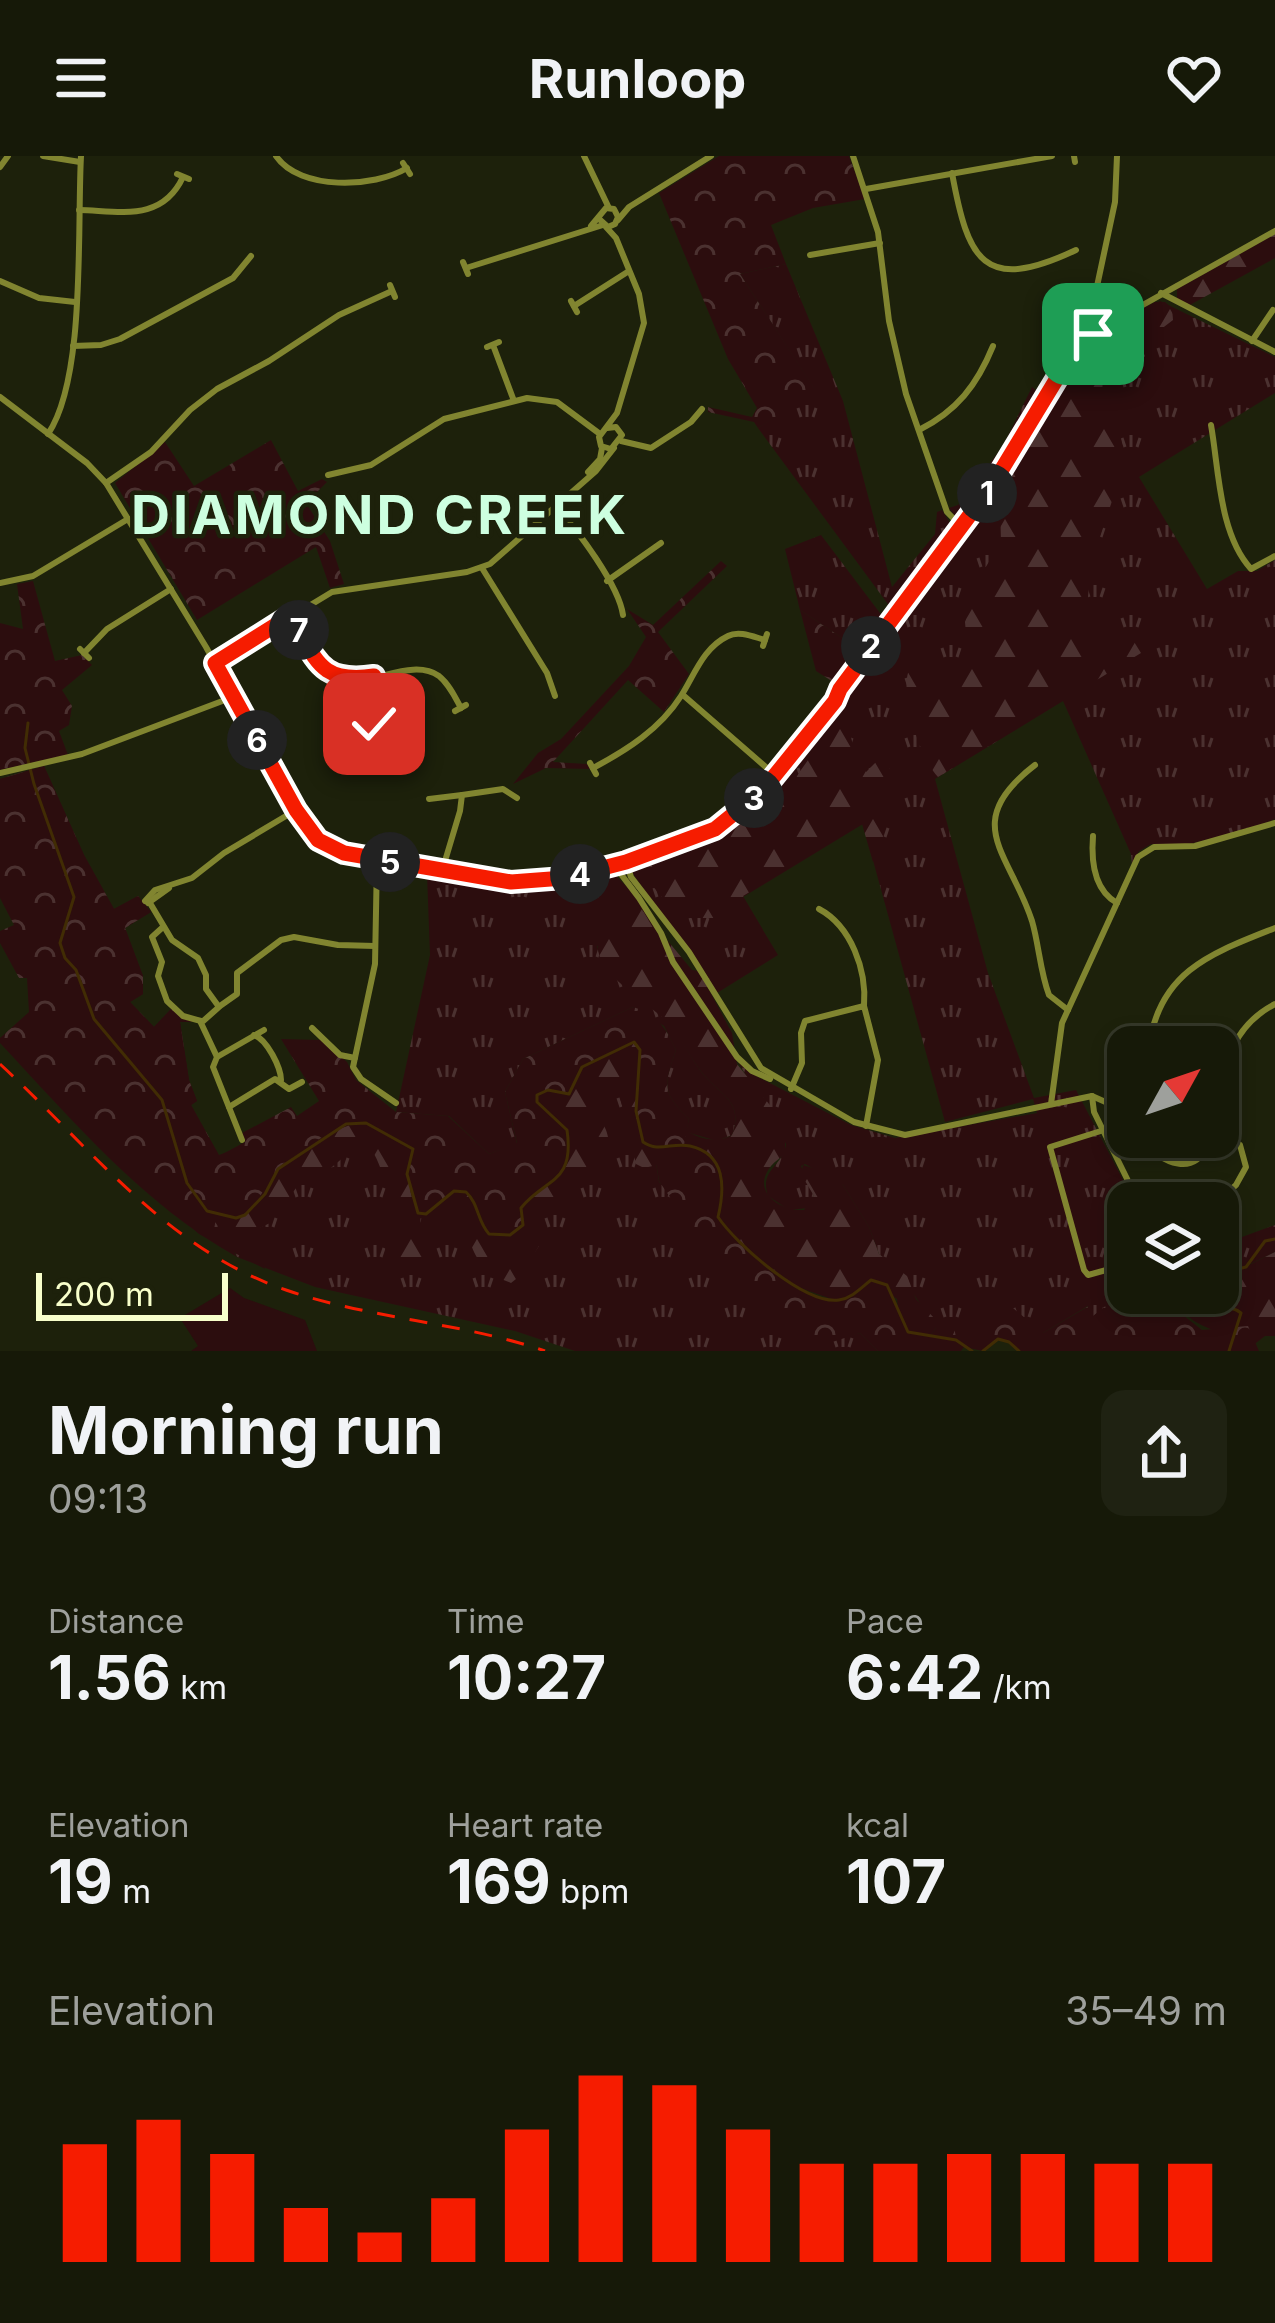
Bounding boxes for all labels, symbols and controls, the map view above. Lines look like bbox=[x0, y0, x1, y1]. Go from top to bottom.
icon: menu bbox=[48, 45, 114, 111]
icon: heart bbox=[1161, 45, 1227, 111]
text: Runloop bbox=[529, 46, 746, 111]
pin bbox=[1042, 283, 1144, 385]
icon: arrive bbox=[1060, 301, 1126, 367]
pin: 1 bbox=[957, 463, 1017, 523]
text: 1 bbox=[980, 473, 994, 513]
district label: DIAMOND CREEK bbox=[131, 482, 629, 547]
pin: 7 bbox=[269, 600, 329, 660]
text: 7 bbox=[289, 610, 309, 650]
pin: 2 bbox=[841, 616, 901, 676]
text: 2 bbox=[861, 626, 881, 666]
pin bbox=[323, 673, 425, 775]
icon: check bbox=[341, 691, 407, 757]
pin: 6 bbox=[227, 710, 287, 770]
text: 6 bbox=[246, 720, 268, 760]
pin: 3 bbox=[724, 768, 784, 828]
text: 3 bbox=[743, 778, 765, 818]
pin: 5 bbox=[360, 832, 420, 892]
text: 5 bbox=[379, 842, 401, 882]
pin: 4 bbox=[550, 844, 610, 904]
text: 4 bbox=[569, 854, 591, 894]
north arrow bbox=[1107, 1026, 1239, 1158]
map controls bbox=[1107, 1026, 1239, 1314]
button: layers bbox=[1107, 1182, 1239, 1314]
scale bar bbox=[36, 1267, 228, 1320]
text: 200 m bbox=[54, 1274, 154, 1314]
text: Morning run bbox=[48, 1390, 444, 1470]
button: share bbox=[1101, 1390, 1227, 1516]
text: 09:13 bbox=[48, 1475, 148, 1522]
text: Distance bbox=[48, 1601, 184, 1641]
text: Time bbox=[447, 1601, 524, 1641]
text: Pace bbox=[846, 1601, 924, 1641]
text: 1.56 bbox=[48, 1641, 171, 1713]
text: 10:27 bbox=[447, 1641, 606, 1713]
text: 6:42 bbox=[846, 1641, 983, 1713]
text: km bbox=[171, 1667, 227, 1707]
text: /km bbox=[983, 1667, 1052, 1707]
text: Elevation bbox=[48, 1805, 189, 1845]
text: Heart rate bbox=[447, 1805, 603, 1845]
text: kcal bbox=[846, 1805, 909, 1845]
text: 19 bbox=[48, 1845, 113, 1917]
text: 169 bbox=[447, 1845, 551, 1917]
text: 107 bbox=[846, 1845, 946, 1917]
text: m bbox=[113, 1871, 151, 1911]
text: bpm bbox=[551, 1871, 629, 1911]
text: Elevation bbox=[48, 1987, 215, 2034]
text: 35–49 m bbox=[1065, 1987, 1227, 2034]

